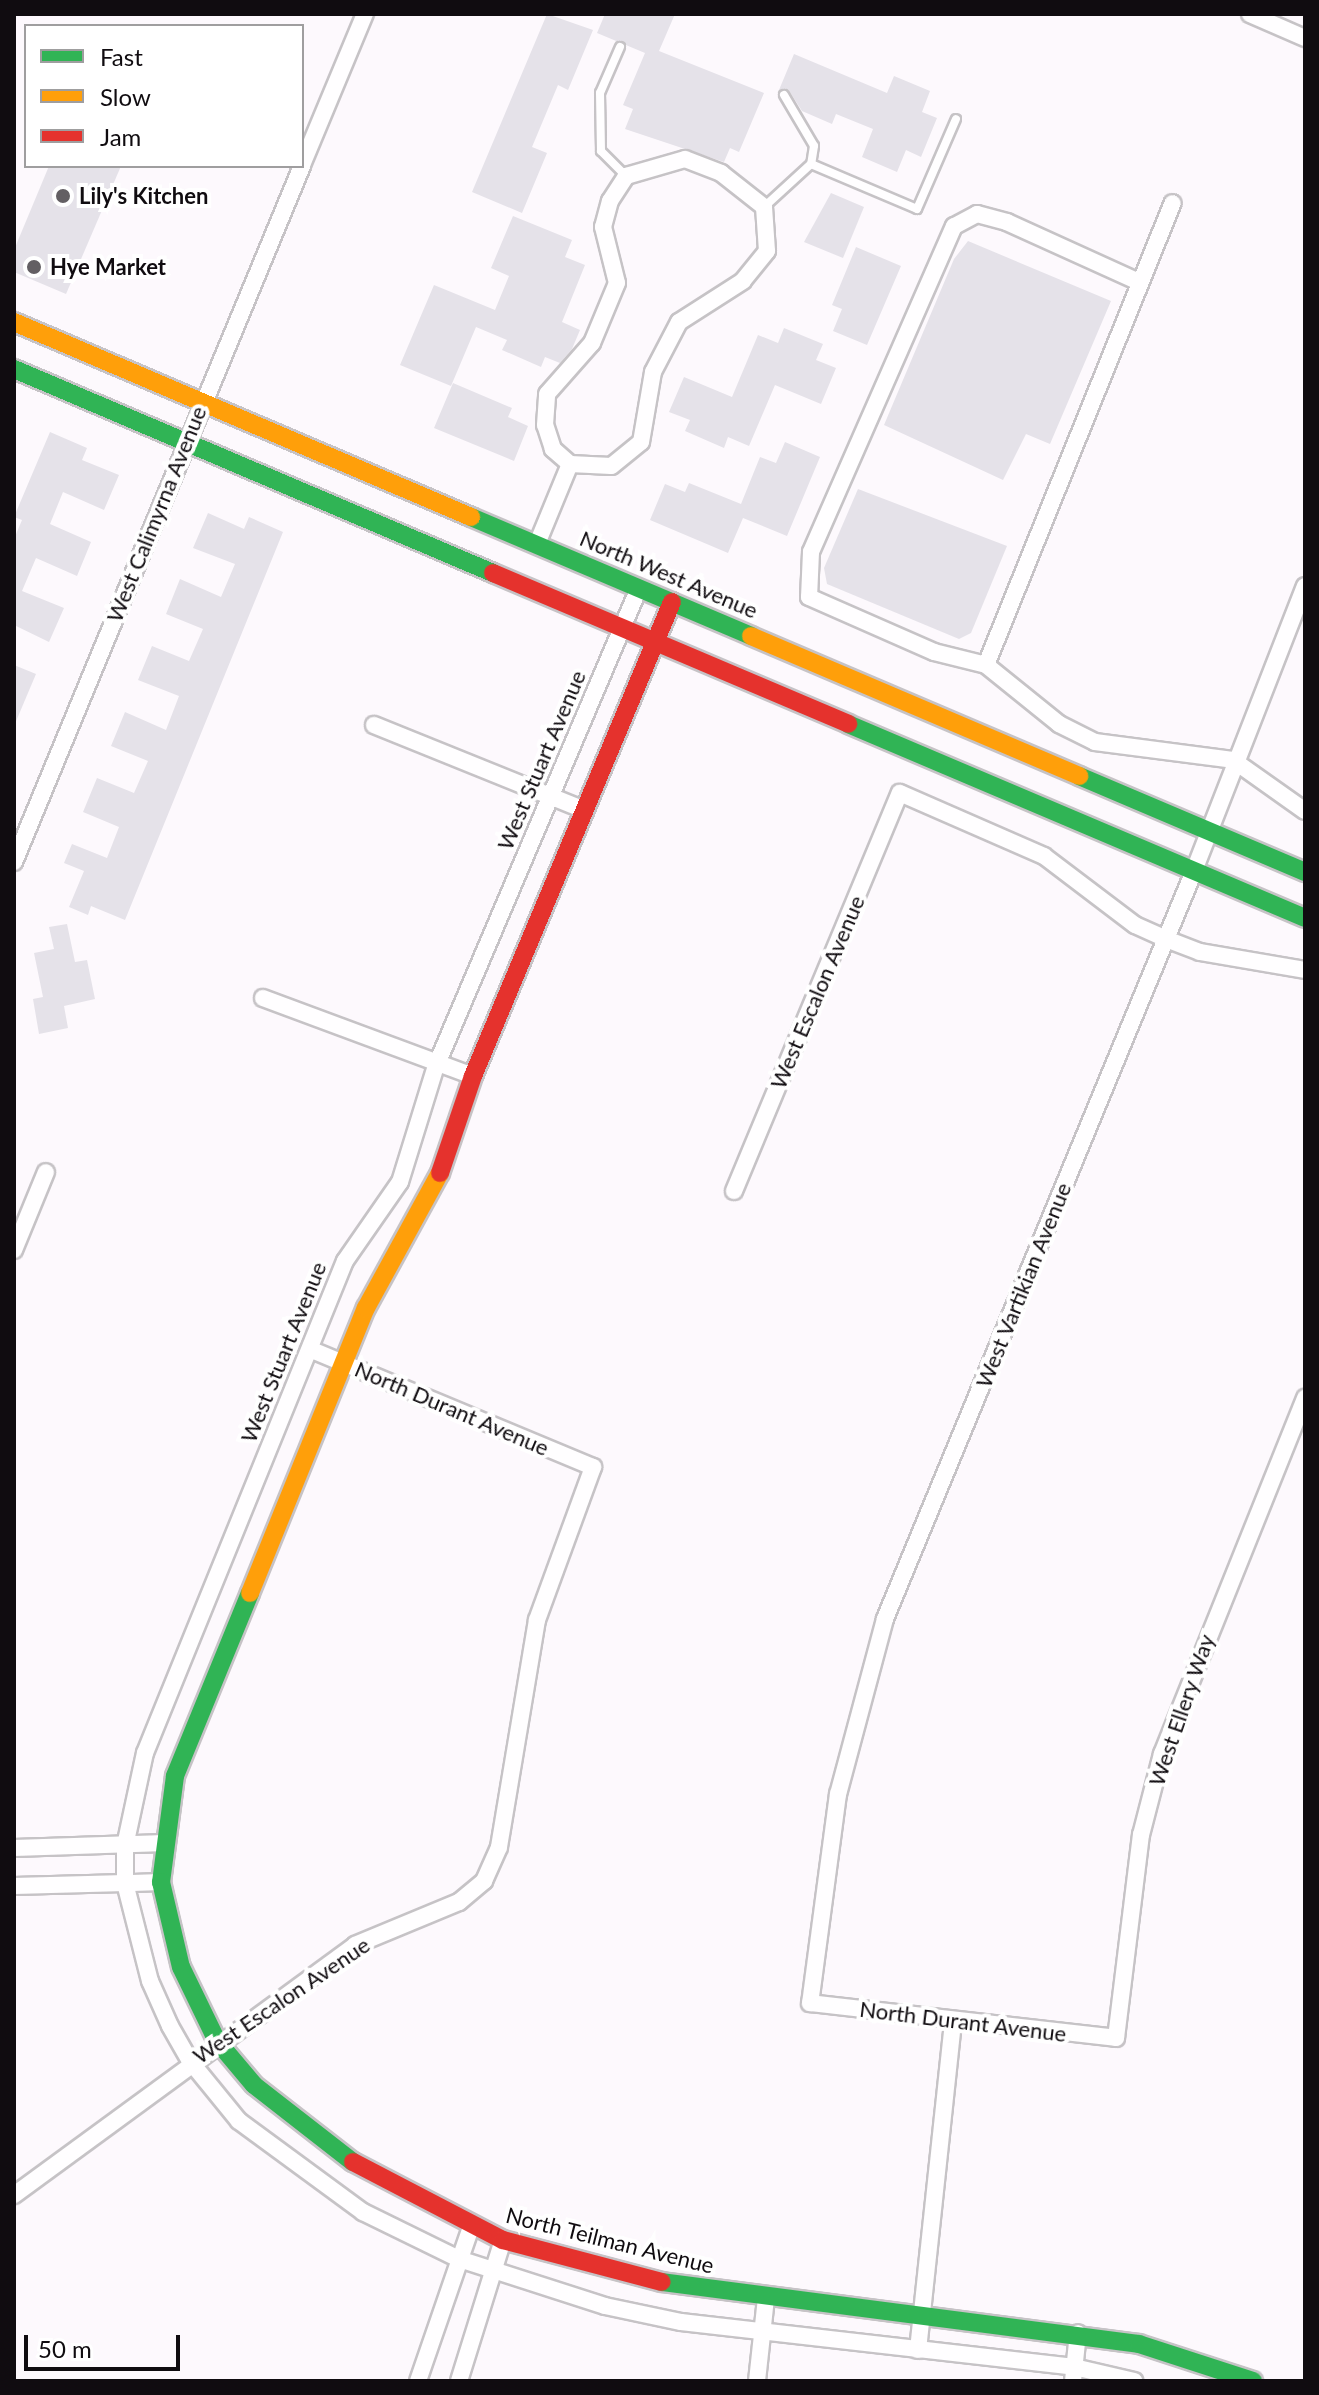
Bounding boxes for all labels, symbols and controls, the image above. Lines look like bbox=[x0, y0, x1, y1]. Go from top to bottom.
legend bbox=[24, 24, 304, 168]
text: Fast bbox=[100, 42, 143, 71]
text: Slow bbox=[100, 82, 151, 111]
text: Jam bbox=[100, 122, 141, 151]
place label: Lily's Kitchen bbox=[79, 183, 208, 209]
marker: Lily's Kitchen bbox=[54, 187, 72, 205]
place label: Hye Market bbox=[50, 254, 166, 280]
marker: Hye Market bbox=[25, 258, 43, 276]
street label: West Calimyrna Avenue bbox=[100, 402, 212, 626]
street label: North West Avenue bbox=[576, 524, 762, 624]
street label: West Stuart Avenue bbox=[491, 666, 591, 854]
street label: West Escalon Avenue bbox=[764, 891, 870, 1093]
street label: West Vartikian Avenue bbox=[970, 1178, 1076, 1392]
street label: West Stuart Avenue bbox=[235, 1258, 331, 1446]
street label: North Durant Avenue bbox=[351, 1355, 553, 1461]
street label: West Ellery Way bbox=[1143, 1630, 1219, 1790]
street label: West Escalon Avenue bbox=[187, 1931, 375, 2069]
street label: North Durant Avenue bbox=[858, 1995, 1068, 2047]
street label: North Teilman Avenue bbox=[503, 2201, 717, 2279]
scale bar bbox=[28, 2319, 184, 2369]
text: 50 m bbox=[38, 2334, 92, 2363]

